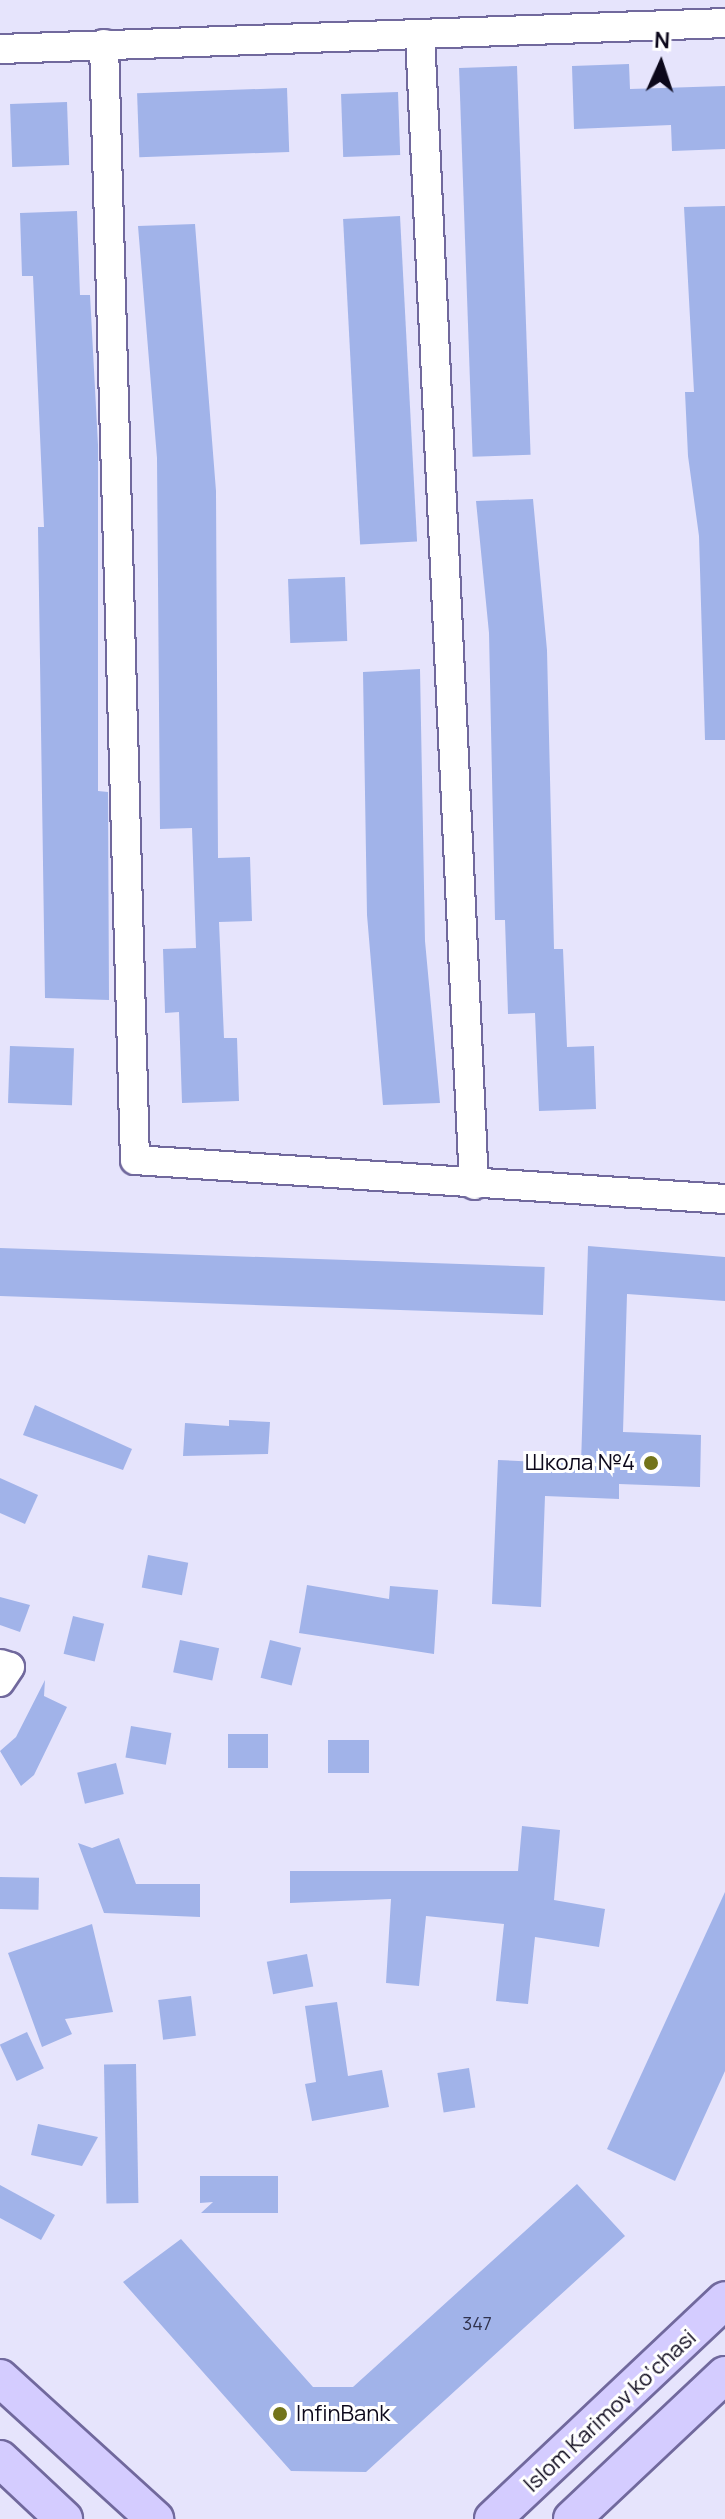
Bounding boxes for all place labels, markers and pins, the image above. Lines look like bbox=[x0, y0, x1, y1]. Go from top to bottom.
place label: Школа №4 bbox=[525, 1450, 635, 1476]
marker: Школа №4 bbox=[642, 1454, 660, 1472]
place label: InfinBank bbox=[296, 2401, 390, 2427]
marker: InfinBank bbox=[271, 2405, 289, 2423]

